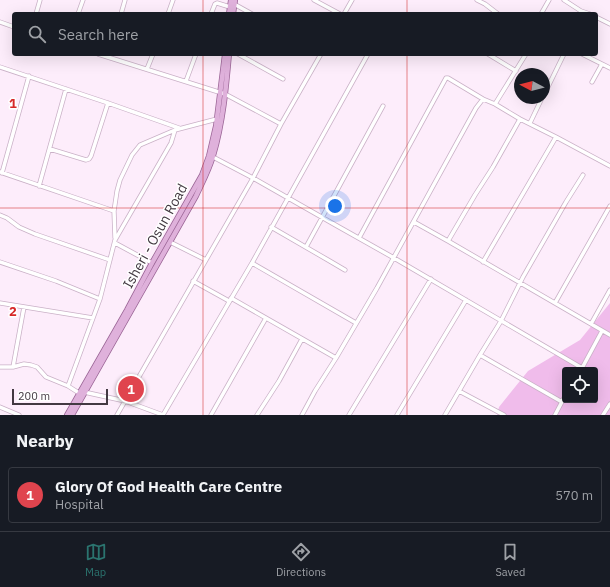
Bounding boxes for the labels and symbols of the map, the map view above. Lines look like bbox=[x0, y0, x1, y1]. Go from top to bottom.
north arrow bbox=[514, 68, 550, 104]
text: 1 bbox=[9, 95, 17, 112]
street label: Isheri - Osun Road bbox=[119, 180, 191, 292]
your location bbox=[325, 196, 345, 216]
text: 2 bbox=[9, 303, 17, 320]
pin: 1 bbox=[118, 374, 144, 404]
scale bar bbox=[12, 387, 108, 406]

